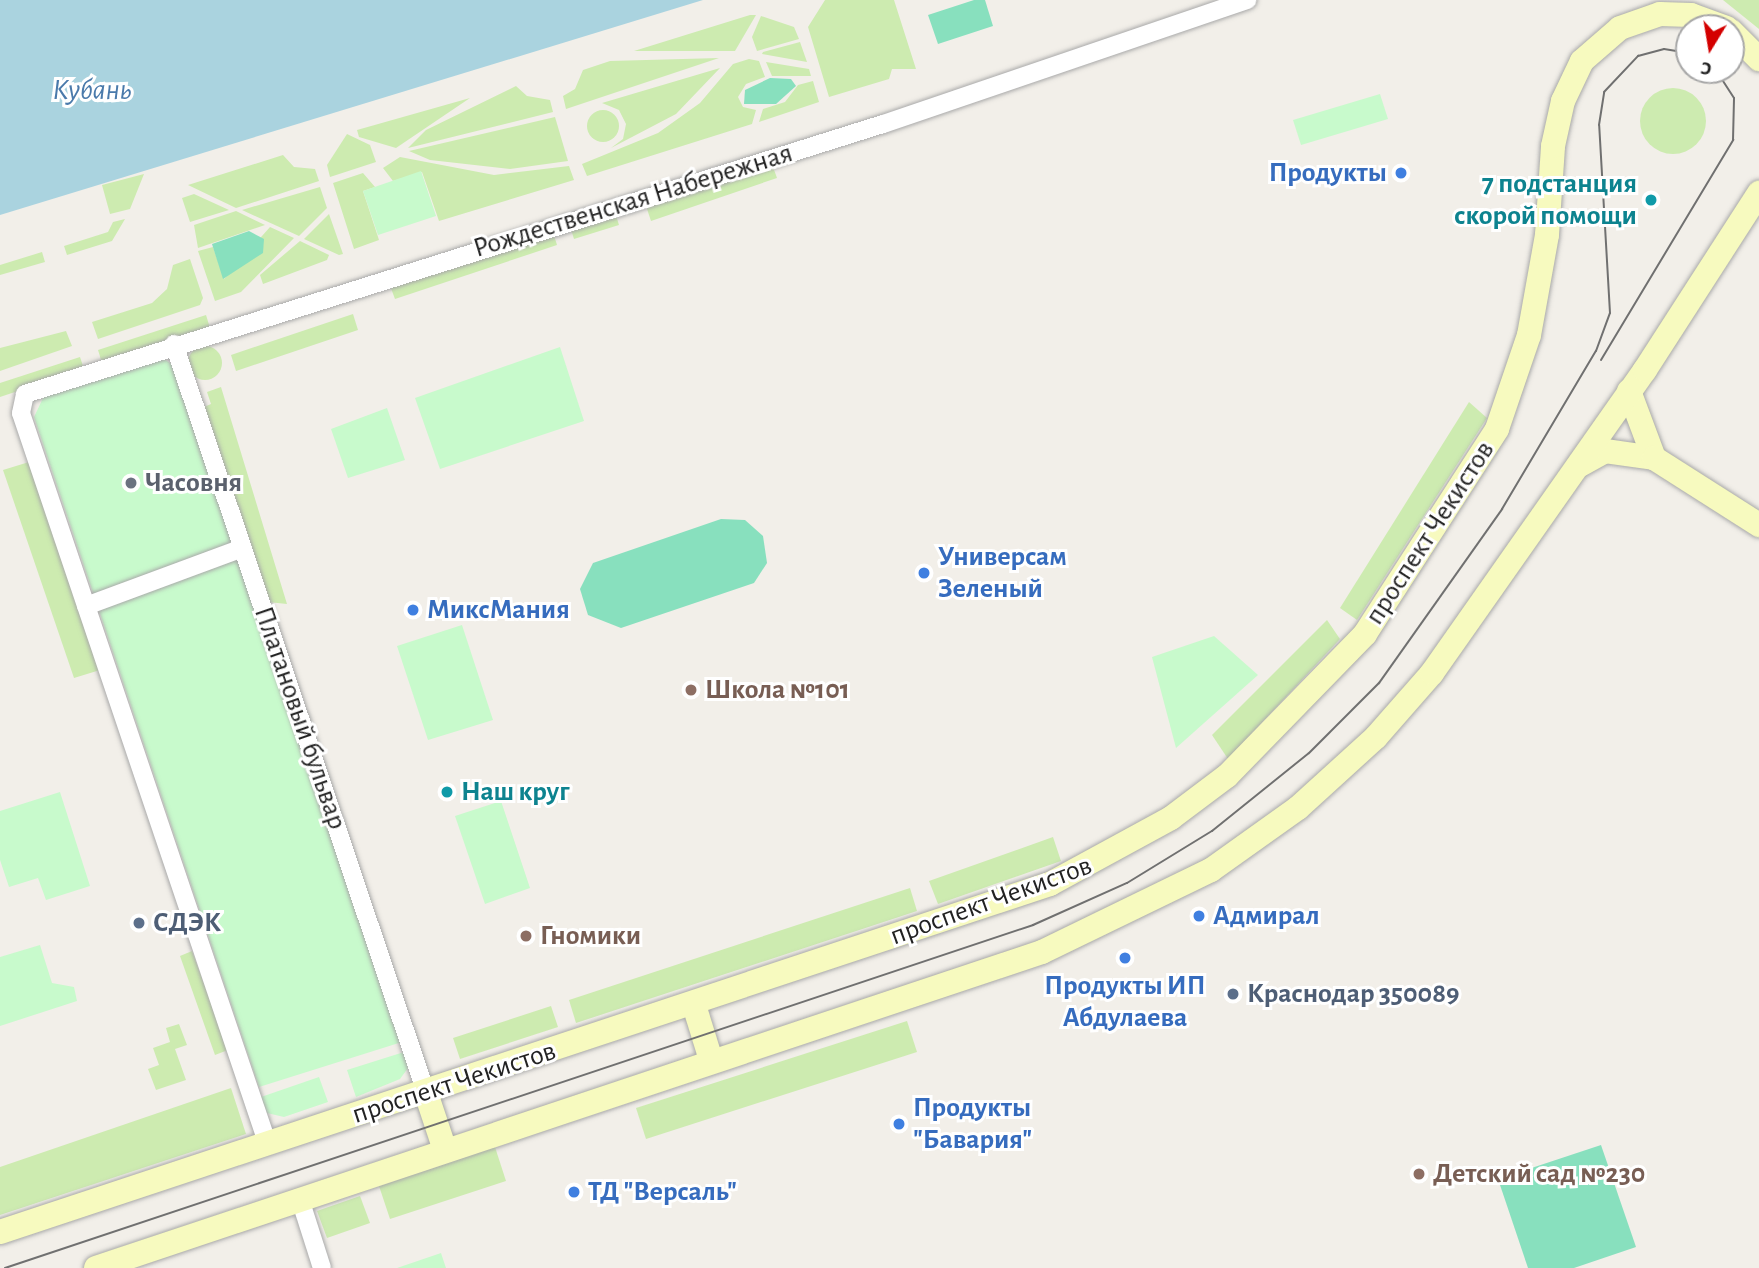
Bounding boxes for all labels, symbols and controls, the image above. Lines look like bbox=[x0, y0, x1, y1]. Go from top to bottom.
north arrow bbox=[1675, 14, 1745, 84]
text: С bbox=[1699, 58, 1713, 78]
water label: Кубань bbox=[52, 72, 132, 108]
street label: Рождественская Набережная bbox=[469, 136, 797, 266]
place label: Продукты bbox=[1269, 156, 1387, 190]
marker: Продукты bbox=[1393, 165, 1409, 181]
place label: 7 подстанция скорой помощи bbox=[1454, 167, 1637, 233]
marker: 7 подстанция скорой помощи bbox=[1643, 192, 1659, 208]
street label: проспект Чекистов bbox=[1358, 435, 1502, 631]
place label: Часовня bbox=[145, 466, 242, 500]
marker: Часовня bbox=[123, 475, 139, 491]
place label: Универсам Зеленый bbox=[938, 540, 1067, 606]
marker: Универсам Зеленый bbox=[916, 565, 932, 581]
place label: МиксМания bbox=[427, 593, 570, 627]
street label: Платановый бульвар bbox=[246, 602, 354, 834]
marker: МиксМания bbox=[405, 602, 421, 618]
place label: Школа №101 bbox=[705, 673, 850, 707]
marker: Школа №101 bbox=[683, 682, 699, 698]
place label: Наш круг bbox=[461, 775, 569, 809]
marker: Наш круг bbox=[439, 784, 455, 800]
street label: проспект Чекистов bbox=[886, 849, 1096, 953]
place label: Адмирал bbox=[1213, 899, 1320, 933]
place label: СДЭК bbox=[153, 906, 221, 940]
marker: Адмирал bbox=[1191, 908, 1207, 924]
marker: СДЭК bbox=[131, 915, 147, 931]
place label: Гномики bbox=[540, 919, 641, 953]
marker: Гномики bbox=[518, 928, 534, 944]
marker: Продукты ИП Абдулаева bbox=[1117, 950, 1133, 966]
place label: Продукты ИП Абдулаева bbox=[1044, 969, 1206, 1035]
place label: Краснодар 350089 bbox=[1247, 977, 1459, 1011]
marker: Краснодар 350089 bbox=[1225, 986, 1241, 1002]
street label: проспект Чекистов bbox=[348, 1034, 560, 1132]
place label: Продукты "Бавария" bbox=[913, 1091, 1032, 1157]
marker: Продукты "Бавария" bbox=[891, 1116, 907, 1132]
place label: Детский сад №230 bbox=[1433, 1157, 1645, 1191]
marker: Детский сад №230 bbox=[1411, 1166, 1427, 1182]
place label: ТД "Версаль" bbox=[588, 1175, 737, 1209]
marker: ТД "Версаль" bbox=[566, 1184, 582, 1200]

